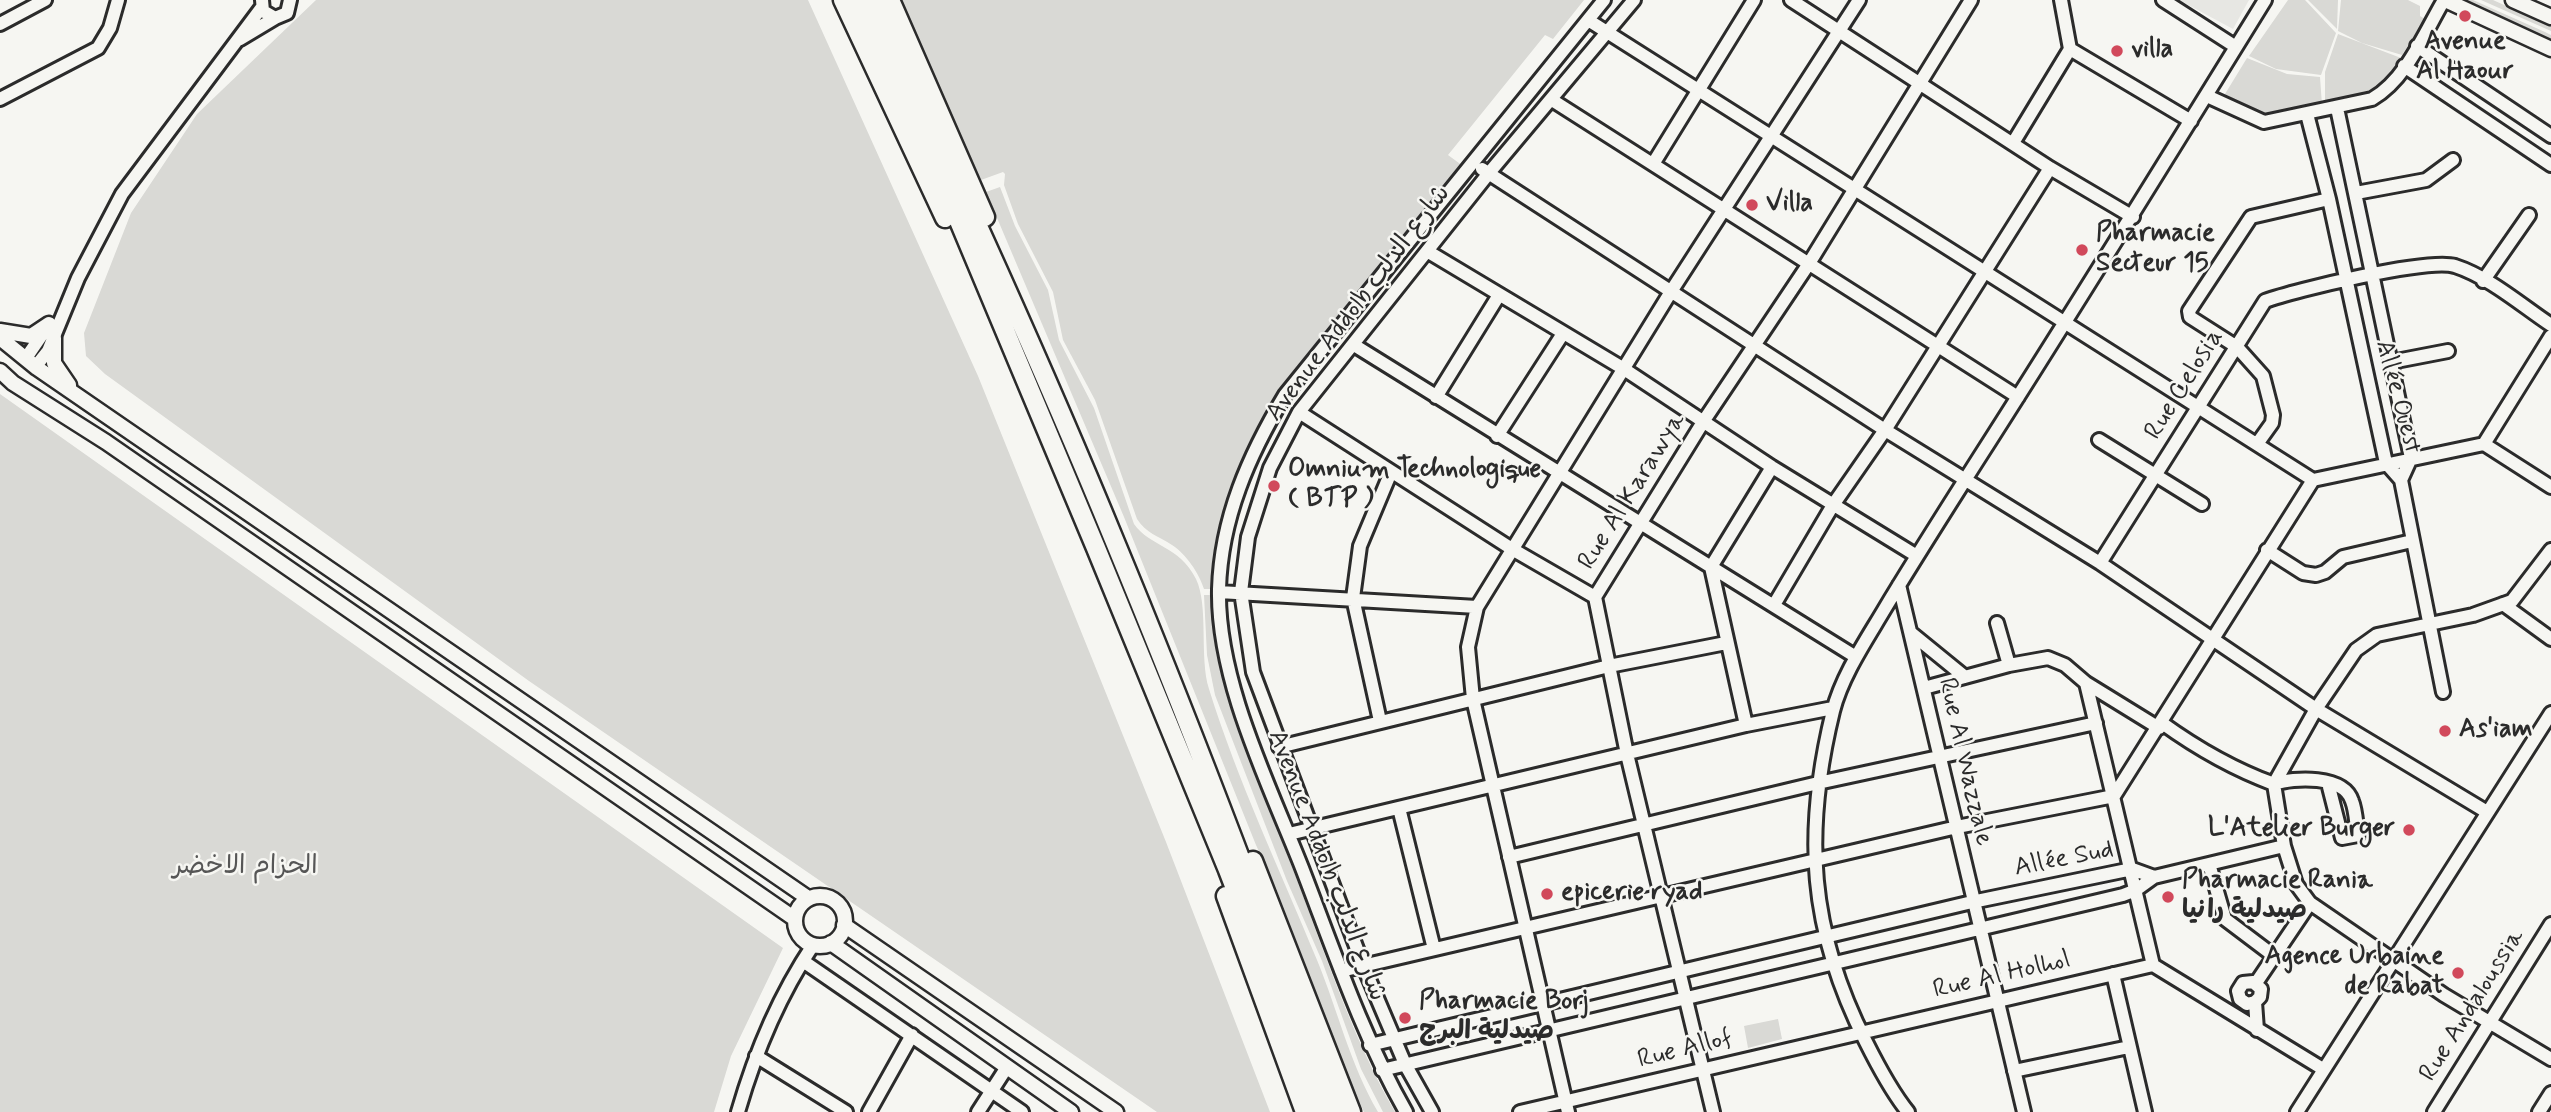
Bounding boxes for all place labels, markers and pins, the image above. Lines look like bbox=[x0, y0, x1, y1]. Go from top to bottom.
marker: Avenue Al Haour bbox=[2457, 8, 2473, 24]
place label: Avenue Al Haour bbox=[2416, 27, 2514, 88]
place label: villa bbox=[2131, 35, 2173, 67]
marker: villa bbox=[2109, 43, 2125, 59]
place label: Villa bbox=[1766, 189, 1813, 221]
marker: Villa bbox=[1744, 197, 1760, 213]
place label: Pharmacie Secteur 15 bbox=[2096, 219, 2215, 280]
marker: Pharmacie Secteur 15 bbox=[2074, 242, 2090, 258]
place label: Omnium Technologique ( BTP ) bbox=[1288, 455, 1541, 516]
marker: Omnium Technologique ( BTP ) bbox=[1266, 478, 1282, 494]
place label: As'iam bbox=[2459, 715, 2532, 747]
marker: As'iam bbox=[2437, 723, 2453, 739]
place label: L'Atelier Burger bbox=[2208, 814, 2395, 846]
marker: L'Atelier Burger bbox=[2401, 822, 2417, 838]
place label: Pharmacie Rania صيدلية رانيا bbox=[2182, 866, 2373, 928]
place label: epicerie ryad bbox=[1561, 878, 1702, 910]
marker: epicerie ryad bbox=[1539, 886, 1555, 902]
marker: Pharmacie Rania صيدلية رانيا bbox=[2160, 889, 2176, 905]
place label: Agence Urbaine de Rabat bbox=[2265, 942, 2444, 1004]
marker: Agence Urbaine de Rabat bbox=[2450, 965, 2466, 981]
place label: Pharmacie Borj صيدلية البرج bbox=[1419, 987, 1588, 1048]
marker: Pharmacie Borj صيدلية البرج bbox=[1397, 1010, 1413, 1026]

